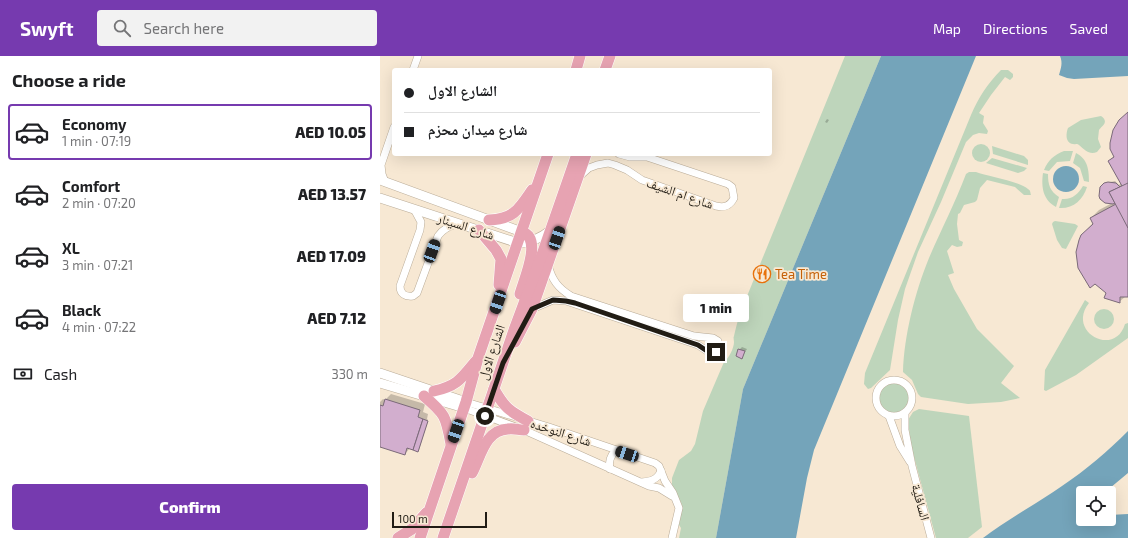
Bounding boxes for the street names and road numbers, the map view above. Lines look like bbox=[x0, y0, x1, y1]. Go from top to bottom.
street label: شارع ام الشيف bbox=[644, 174, 716, 214]
street label: شارع السينار bbox=[434, 209, 496, 245]
street label: الشارع الاول bbox=[474, 322, 510, 382]
street label: شارع النوخده bbox=[528, 415, 593, 451]
street label: السافلية bbox=[908, 482, 934, 522]

